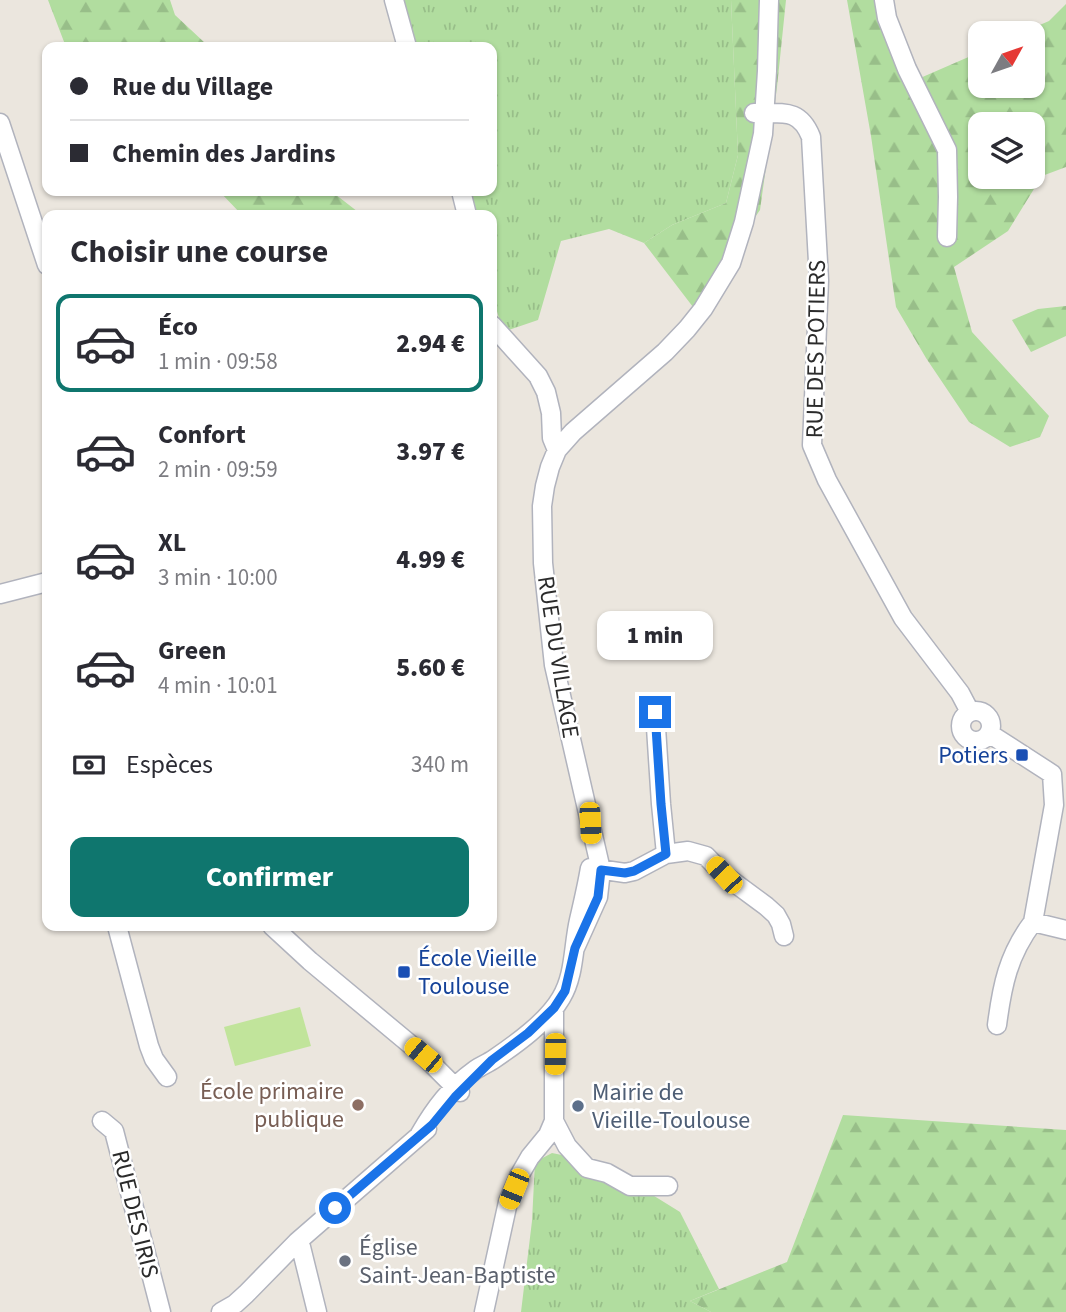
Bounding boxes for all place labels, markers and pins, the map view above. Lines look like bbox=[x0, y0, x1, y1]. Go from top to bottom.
place label: Potiers bbox=[938, 738, 1008, 773]
marker: Potiers bbox=[1014, 747, 1030, 763]
place label: École Vieille Toulouse bbox=[418, 941, 537, 1004]
marker: École Vieille Toulouse bbox=[396, 964, 412, 980]
place label: École primaire publique bbox=[200, 1074, 344, 1137]
place label: Mairie de Vieille-Toulouse bbox=[592, 1075, 750, 1138]
marker: École primaire publique bbox=[350, 1097, 366, 1113]
marker: Mairie de Vieille-Toulouse bbox=[570, 1098, 586, 1114]
place label: Église Saint-Jean-Baptiste bbox=[359, 1230, 556, 1293]
marker: Église Saint-Jean-Baptiste bbox=[337, 1253, 353, 1269]

